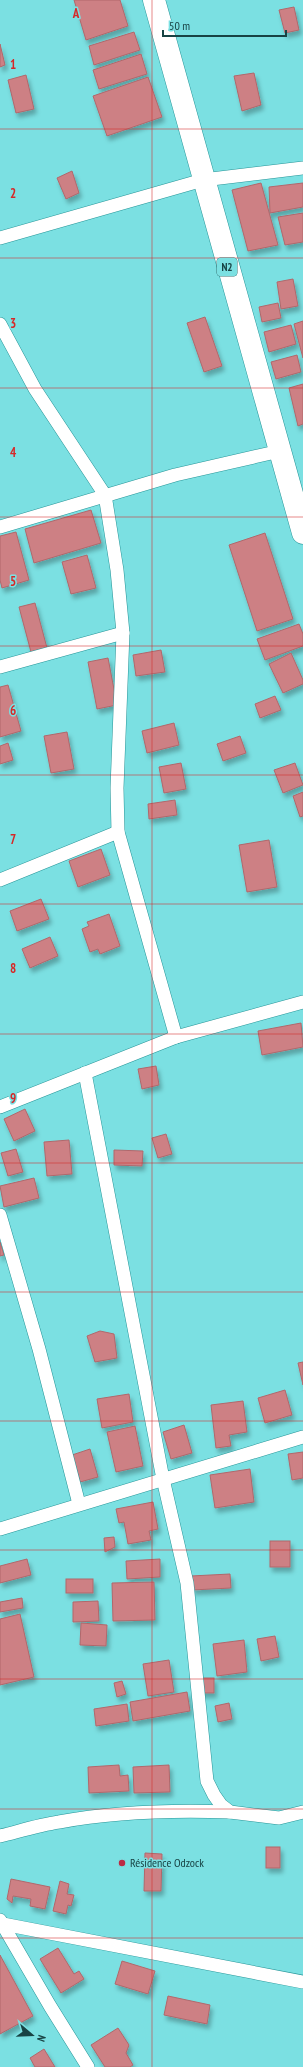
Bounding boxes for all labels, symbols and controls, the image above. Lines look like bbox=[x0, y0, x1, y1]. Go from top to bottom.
text: A bbox=[72, 5, 80, 22]
scale bar bbox=[163, 12, 286, 38]
text: 50 m bbox=[169, 18, 190, 33]
text: 1 bbox=[10, 56, 16, 73]
text: 2 bbox=[10, 185, 16, 202]
road number: N2 bbox=[217, 258, 237, 276]
text: 3 bbox=[10, 315, 16, 332]
text: 4 bbox=[10, 444, 17, 461]
text: 5 bbox=[10, 573, 16, 590]
text: 6 bbox=[10, 702, 16, 719]
text: 7 bbox=[10, 831, 16, 848]
text: 8 bbox=[10, 960, 16, 977]
text: 9 bbox=[10, 1090, 16, 1107]
place label: Résidence Odzock bbox=[130, 1855, 204, 1870]
marker: Résidence Odzock bbox=[117, 1858, 127, 1868]
north arrow bbox=[12, 2015, 52, 2055]
text: N bbox=[34, 2033, 49, 2043]

